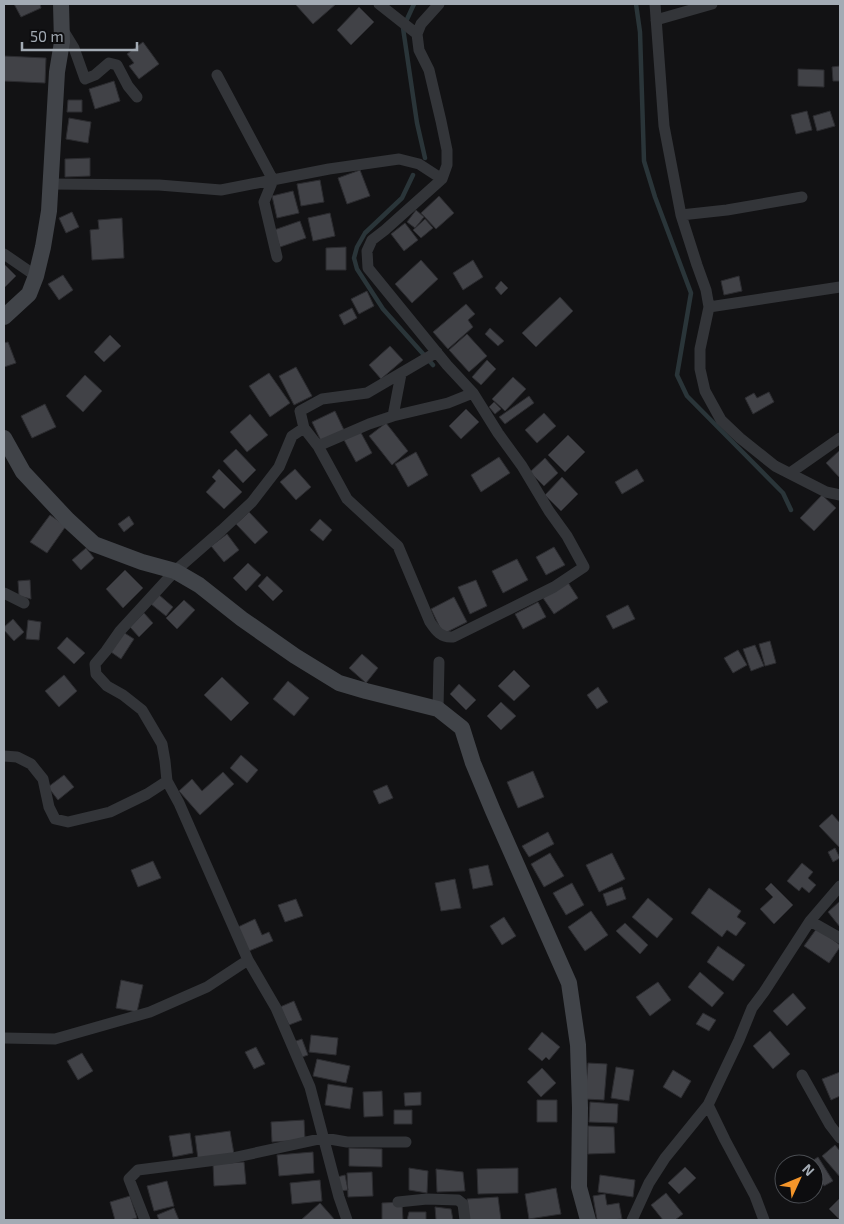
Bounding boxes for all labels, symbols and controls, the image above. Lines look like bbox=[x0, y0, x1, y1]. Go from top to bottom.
scale bar bbox=[22, 20, 138, 52]
text: 50 m bbox=[30, 27, 64, 45]
north arrow bbox=[774, 1154, 824, 1204]
text: N bbox=[799, 1160, 818, 1179]

